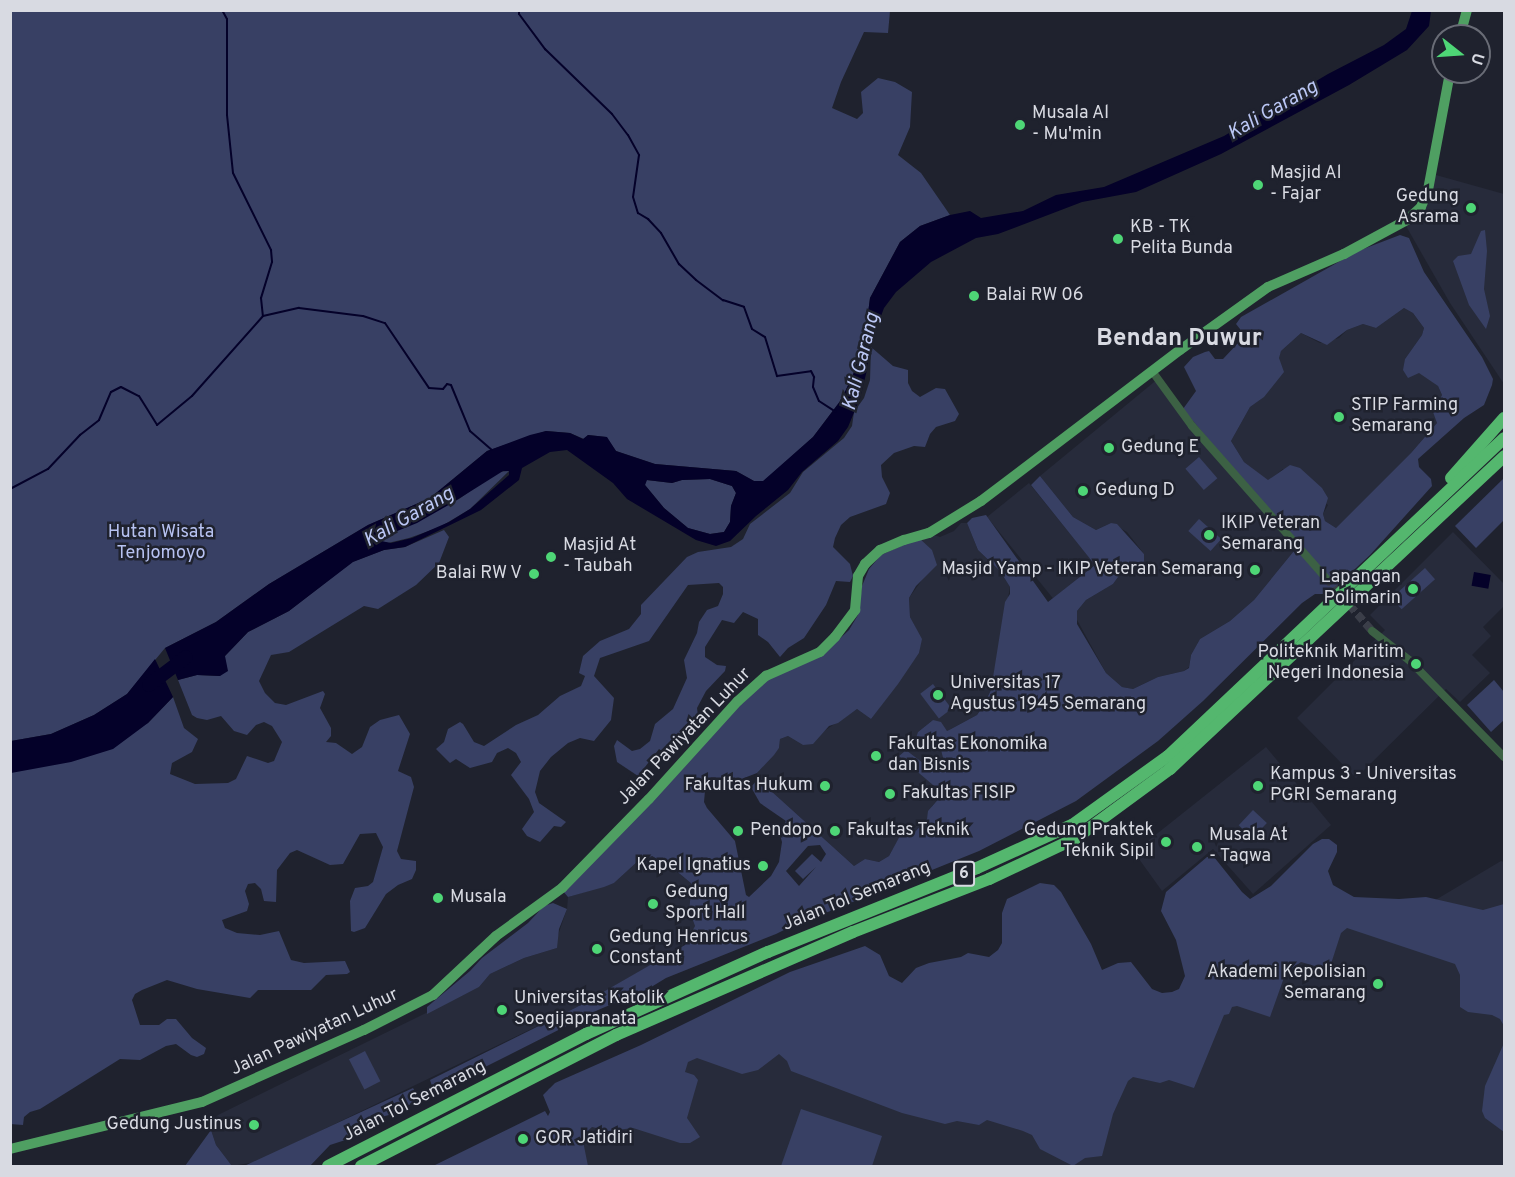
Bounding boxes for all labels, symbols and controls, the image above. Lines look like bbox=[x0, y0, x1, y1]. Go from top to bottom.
north arrow bbox=[1431, 24, 1491, 84]
text: U bbox=[1465, 50, 1488, 67]
water label: Kali Garang bbox=[1224, 76, 1322, 146]
place label: Musala Al - Mu'min bbox=[1032, 104, 1110, 146]
marker: Musala Al - Mu'min bbox=[1013, 118, 1027, 132]
place label: Masjid Al - Fajar bbox=[1270, 164, 1342, 207]
marker: Masjid Al - Fajar bbox=[1251, 178, 1265, 192]
place label: Gedung Asrama bbox=[1396, 187, 1459, 230]
marker: Gedung Asrama bbox=[1464, 201, 1478, 215]
place label: KB - TK Pelita Bunda bbox=[1130, 218, 1233, 260]
marker: KB - TK Pelita Bunda bbox=[1111, 232, 1125, 246]
place label: Balai RW 06 bbox=[986, 285, 1084, 307]
marker: Balai RW 06 bbox=[967, 289, 981, 303]
water label: Kali Garang bbox=[838, 311, 886, 413]
district label: Bendan Duwur bbox=[1096, 326, 1262, 354]
place label: STIP Farming Semarang bbox=[1351, 396, 1458, 438]
marker: STIP Farming Semarang bbox=[1332, 410, 1346, 424]
place label: Gedung E bbox=[1121, 437, 1199, 459]
marker: Gedung E bbox=[1102, 441, 1116, 455]
place label: Gedung D bbox=[1095, 480, 1175, 502]
water label: Kali Garang bbox=[360, 483, 458, 553]
marker: Gedung D bbox=[1076, 484, 1090, 498]
place label: IKIP Veteran Semarang bbox=[1221, 514, 1321, 556]
park label: Hutan Wisata Tenjomoyo bbox=[108, 523, 214, 566]
marker: IKIP Veteran Semarang bbox=[1202, 528, 1216, 542]
place label: Masjid At - Taubah bbox=[563, 536, 637, 578]
marker: Masjid At - Taubah bbox=[544, 550, 558, 564]
place label: Masjid Yamp - IKIP Veteran Semarang bbox=[940, 559, 1243, 581]
place label: Balai RW V bbox=[435, 563, 522, 585]
marker: Masjid Yamp - IKIP Veteran Semarang bbox=[1248, 563, 1262, 577]
marker: Balai RW V bbox=[527, 567, 541, 581]
place label: Lapangan Polimarin bbox=[1321, 568, 1401, 610]
marker: Lapangan Polimarin bbox=[1406, 582, 1420, 596]
place label: Politeknik Maritim Negeri Indonesia bbox=[1257, 643, 1404, 686]
marker: Politeknik Maritim Negeri Indonesia bbox=[1409, 657, 1423, 671]
street label: Jalan Pawiyatan Luhur bbox=[614, 664, 756, 810]
place label: Universitas 17 Agustus 1945 Semarang bbox=[950, 674, 1146, 716]
marker: Universitas 17 Agustus 1945 Semarang bbox=[931, 688, 945, 702]
place label: Fakultas Ekonomika dan Bisnis bbox=[888, 735, 1048, 777]
marker: Fakultas Ekonomika dan Bisnis bbox=[869, 749, 883, 763]
place label: Kampus 3 - Universitas PGRI Semarang bbox=[1270, 765, 1457, 808]
place label: Fakultas Hukum bbox=[684, 775, 813, 797]
marker: Fakultas Hukum bbox=[818, 779, 832, 793]
marker: Kampus 3 - Universitas PGRI Semarang bbox=[1251, 779, 1265, 793]
place label: Fakultas FISIP bbox=[902, 783, 1015, 805]
marker: Fakultas FISIP bbox=[883, 787, 897, 801]
place label: Pendopo bbox=[750, 820, 822, 842]
place label: Fakultas Teknik bbox=[847, 820, 971, 842]
place label: Gedung Praktek Teknik Sipil bbox=[1024, 821, 1154, 864]
marker: Pendopo bbox=[731, 824, 745, 838]
marker: Fakultas Teknik bbox=[828, 824, 842, 838]
place label: Musala At - Taqwa bbox=[1209, 826, 1289, 868]
marker: Gedung Praktek Teknik Sipil bbox=[1159, 835, 1173, 849]
marker: Musala At - Taqwa bbox=[1190, 840, 1204, 854]
place label: Kapel Ignatius bbox=[636, 855, 751, 877]
street label: Jalan Tol Semarang bbox=[780, 857, 934, 937]
marker: Kapel Ignatius bbox=[756, 859, 770, 873]
road number: 6 bbox=[952, 861, 976, 887]
place label: Gedung Sport Hall bbox=[665, 883, 745, 926]
place label: Musala bbox=[450, 887, 507, 909]
marker: Musala bbox=[431, 891, 445, 905]
marker: Gedung Sport Hall bbox=[646, 897, 660, 911]
place label: Gedung Henricus Constant bbox=[609, 928, 748, 970]
marker: Gedung Henricus Constant bbox=[590, 942, 604, 956]
place label: Akademi Kepolisian Semarang bbox=[1207, 963, 1366, 1006]
marker: Akademi Kepolisian Semarang bbox=[1371, 977, 1385, 991]
street label: Jalan Pawiyatan Luhur bbox=[228, 985, 402, 1081]
place label: Universitas Katolik Soegijapranata bbox=[514, 989, 665, 1032]
marker: Universitas Katolik Soegijapranata bbox=[495, 1003, 509, 1017]
street label: Jalan Tol Semarang bbox=[340, 1056, 490, 1148]
place label: Gedung Justinus bbox=[107, 1114, 242, 1136]
marker: Gedung Justinus bbox=[247, 1118, 261, 1132]
place label: GOR Jatidiri bbox=[535, 1128, 633, 1150]
marker: GOR Jatidiri bbox=[516, 1132, 530, 1146]

